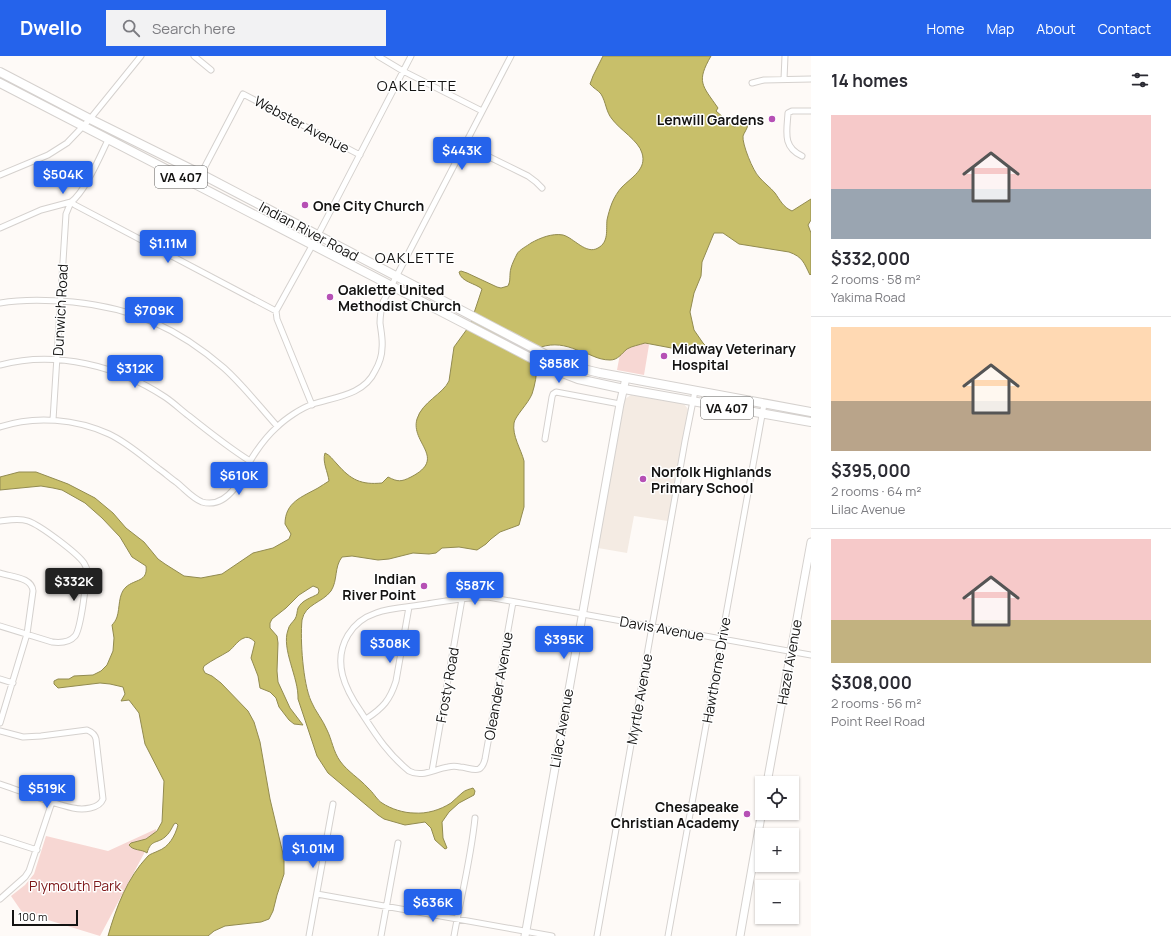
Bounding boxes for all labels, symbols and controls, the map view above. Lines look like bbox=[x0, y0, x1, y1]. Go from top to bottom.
search box bbox=[106, 10, 386, 46]
text: Dwello bbox=[20, 15, 82, 41]
icon: search bbox=[120, 17, 142, 39]
text: Search here bbox=[152, 18, 235, 39]
text: Home bbox=[927, 19, 964, 38]
text: Map bbox=[986, 19, 1014, 38]
text: About bbox=[1036, 19, 1076, 38]
text: Contact bbox=[1098, 19, 1151, 38]
text: 14 homes bbox=[831, 69, 908, 92]
icon: filters bbox=[1129, 69, 1151, 91]
district label: OAKLETTE bbox=[377, 75, 457, 96]
street label: Webster Avenue bbox=[251, 91, 353, 157]
place label: Lenwill Gardens bbox=[657, 110, 764, 129]
marker: Lenwill Gardens bbox=[767, 114, 777, 124]
pin: $443K bbox=[434, 137, 490, 171]
text: $443K bbox=[442, 141, 482, 159]
icon: home bbox=[955, 141, 1027, 213]
pin: $504K bbox=[35, 161, 91, 195]
text: $504K bbox=[43, 165, 83, 183]
road number: VA 407 bbox=[155, 166, 207, 188]
place label: One City Church bbox=[313, 196, 424, 215]
street label: Indian River Road bbox=[256, 197, 362, 265]
marker: One City Church bbox=[300, 200, 310, 210]
pin: $1.11M bbox=[135, 230, 201, 264]
text: $1.11M bbox=[149, 234, 187, 252]
district label: OAKLETTE bbox=[375, 247, 455, 268]
text: $332,000 bbox=[831, 247, 910, 270]
street label: Dunwich Road bbox=[48, 264, 72, 356]
text: 2 rooms · 58 m² bbox=[831, 270, 921, 288]
place label: Oaklette United Methodist Church bbox=[338, 280, 461, 315]
text: Yakima Road bbox=[831, 288, 906, 306]
marker: Oaklette United Methodist Church bbox=[325, 292, 335, 302]
pin: $709K bbox=[126, 297, 182, 331]
text: $709K bbox=[134, 301, 174, 319]
place label: Midway Veterinary Hospital bbox=[672, 339, 796, 374]
pin: $858K bbox=[531, 350, 587, 384]
marker: Midway Veterinary Hospital bbox=[659, 351, 669, 361]
icon: home bbox=[955, 353, 1027, 425]
text: $858K bbox=[539, 354, 579, 372]
pin: $312K bbox=[107, 355, 163, 389]
text: $312K bbox=[116, 359, 154, 377]
road number: VA 407 bbox=[701, 397, 753, 419]
text: $395,000 bbox=[831, 459, 911, 482]
pin: $610K bbox=[211, 462, 267, 496]
place label: Norfolk Highlands Primary School bbox=[651, 462, 772, 497]
text: $610K bbox=[220, 466, 258, 484]
marker: Norfolk Highlands Primary School bbox=[638, 474, 648, 484]
text: 2 rooms · 64 m² bbox=[831, 482, 922, 500]
text: Lilac Avenue bbox=[831, 500, 905, 518]
icon: home bbox=[955, 565, 1027, 637]
pin: $332K bbox=[46, 568, 102, 602]
place label: Indian River Point bbox=[342, 569, 416, 604]
text: $332K bbox=[54, 572, 94, 590]
pin: $587K bbox=[447, 572, 503, 606]
text: $587K bbox=[455, 576, 495, 594]
marker: Indian River Point bbox=[419, 581, 429, 591]
street label: Davis Avenue bbox=[618, 611, 706, 645]
street label: Hawthorne Drive bbox=[697, 616, 735, 724]
street label: Hazel Avenue bbox=[772, 618, 806, 706]
pin: $395K bbox=[536, 626, 592, 660]
pin: $308K bbox=[362, 630, 418, 664]
street label: Oleander Avenue bbox=[479, 630, 517, 742]
text: $395K bbox=[544, 630, 584, 648]
text: $308K bbox=[370, 634, 410, 652]
street label: Frosty Road bbox=[431, 646, 463, 724]
street label: Myrtle Avenue bbox=[622, 652, 656, 746]
text: $308,000 bbox=[831, 671, 912, 694]
street label: Lilac Avenue bbox=[545, 687, 577, 769]
text: 2 rooms · 56 m² bbox=[831, 694, 921, 712]
text: Point Reel Road bbox=[831, 712, 925, 730]
pin: $519K bbox=[19, 775, 75, 809]
map controls bbox=[755, 776, 799, 924]
button: locate bbox=[755, 776, 799, 820]
text: $519K bbox=[28, 779, 66, 797]
place label: Chesapeake Christian Academy bbox=[611, 797, 739, 832]
marker: Chesapeake Christian Academy bbox=[742, 809, 752, 819]
button: + bbox=[755, 828, 799, 872]
pin: $1.01M bbox=[280, 835, 346, 869]
text: $1.01M bbox=[292, 839, 334, 857]
park label: Plymouth Park bbox=[29, 876, 122, 895]
button: − bbox=[755, 880, 799, 924]
pin: $636K bbox=[405, 889, 461, 923]
text: $636K bbox=[413, 893, 453, 911]
scale bar bbox=[12, 908, 78, 927]
text: 100 m bbox=[18, 909, 47, 924]

